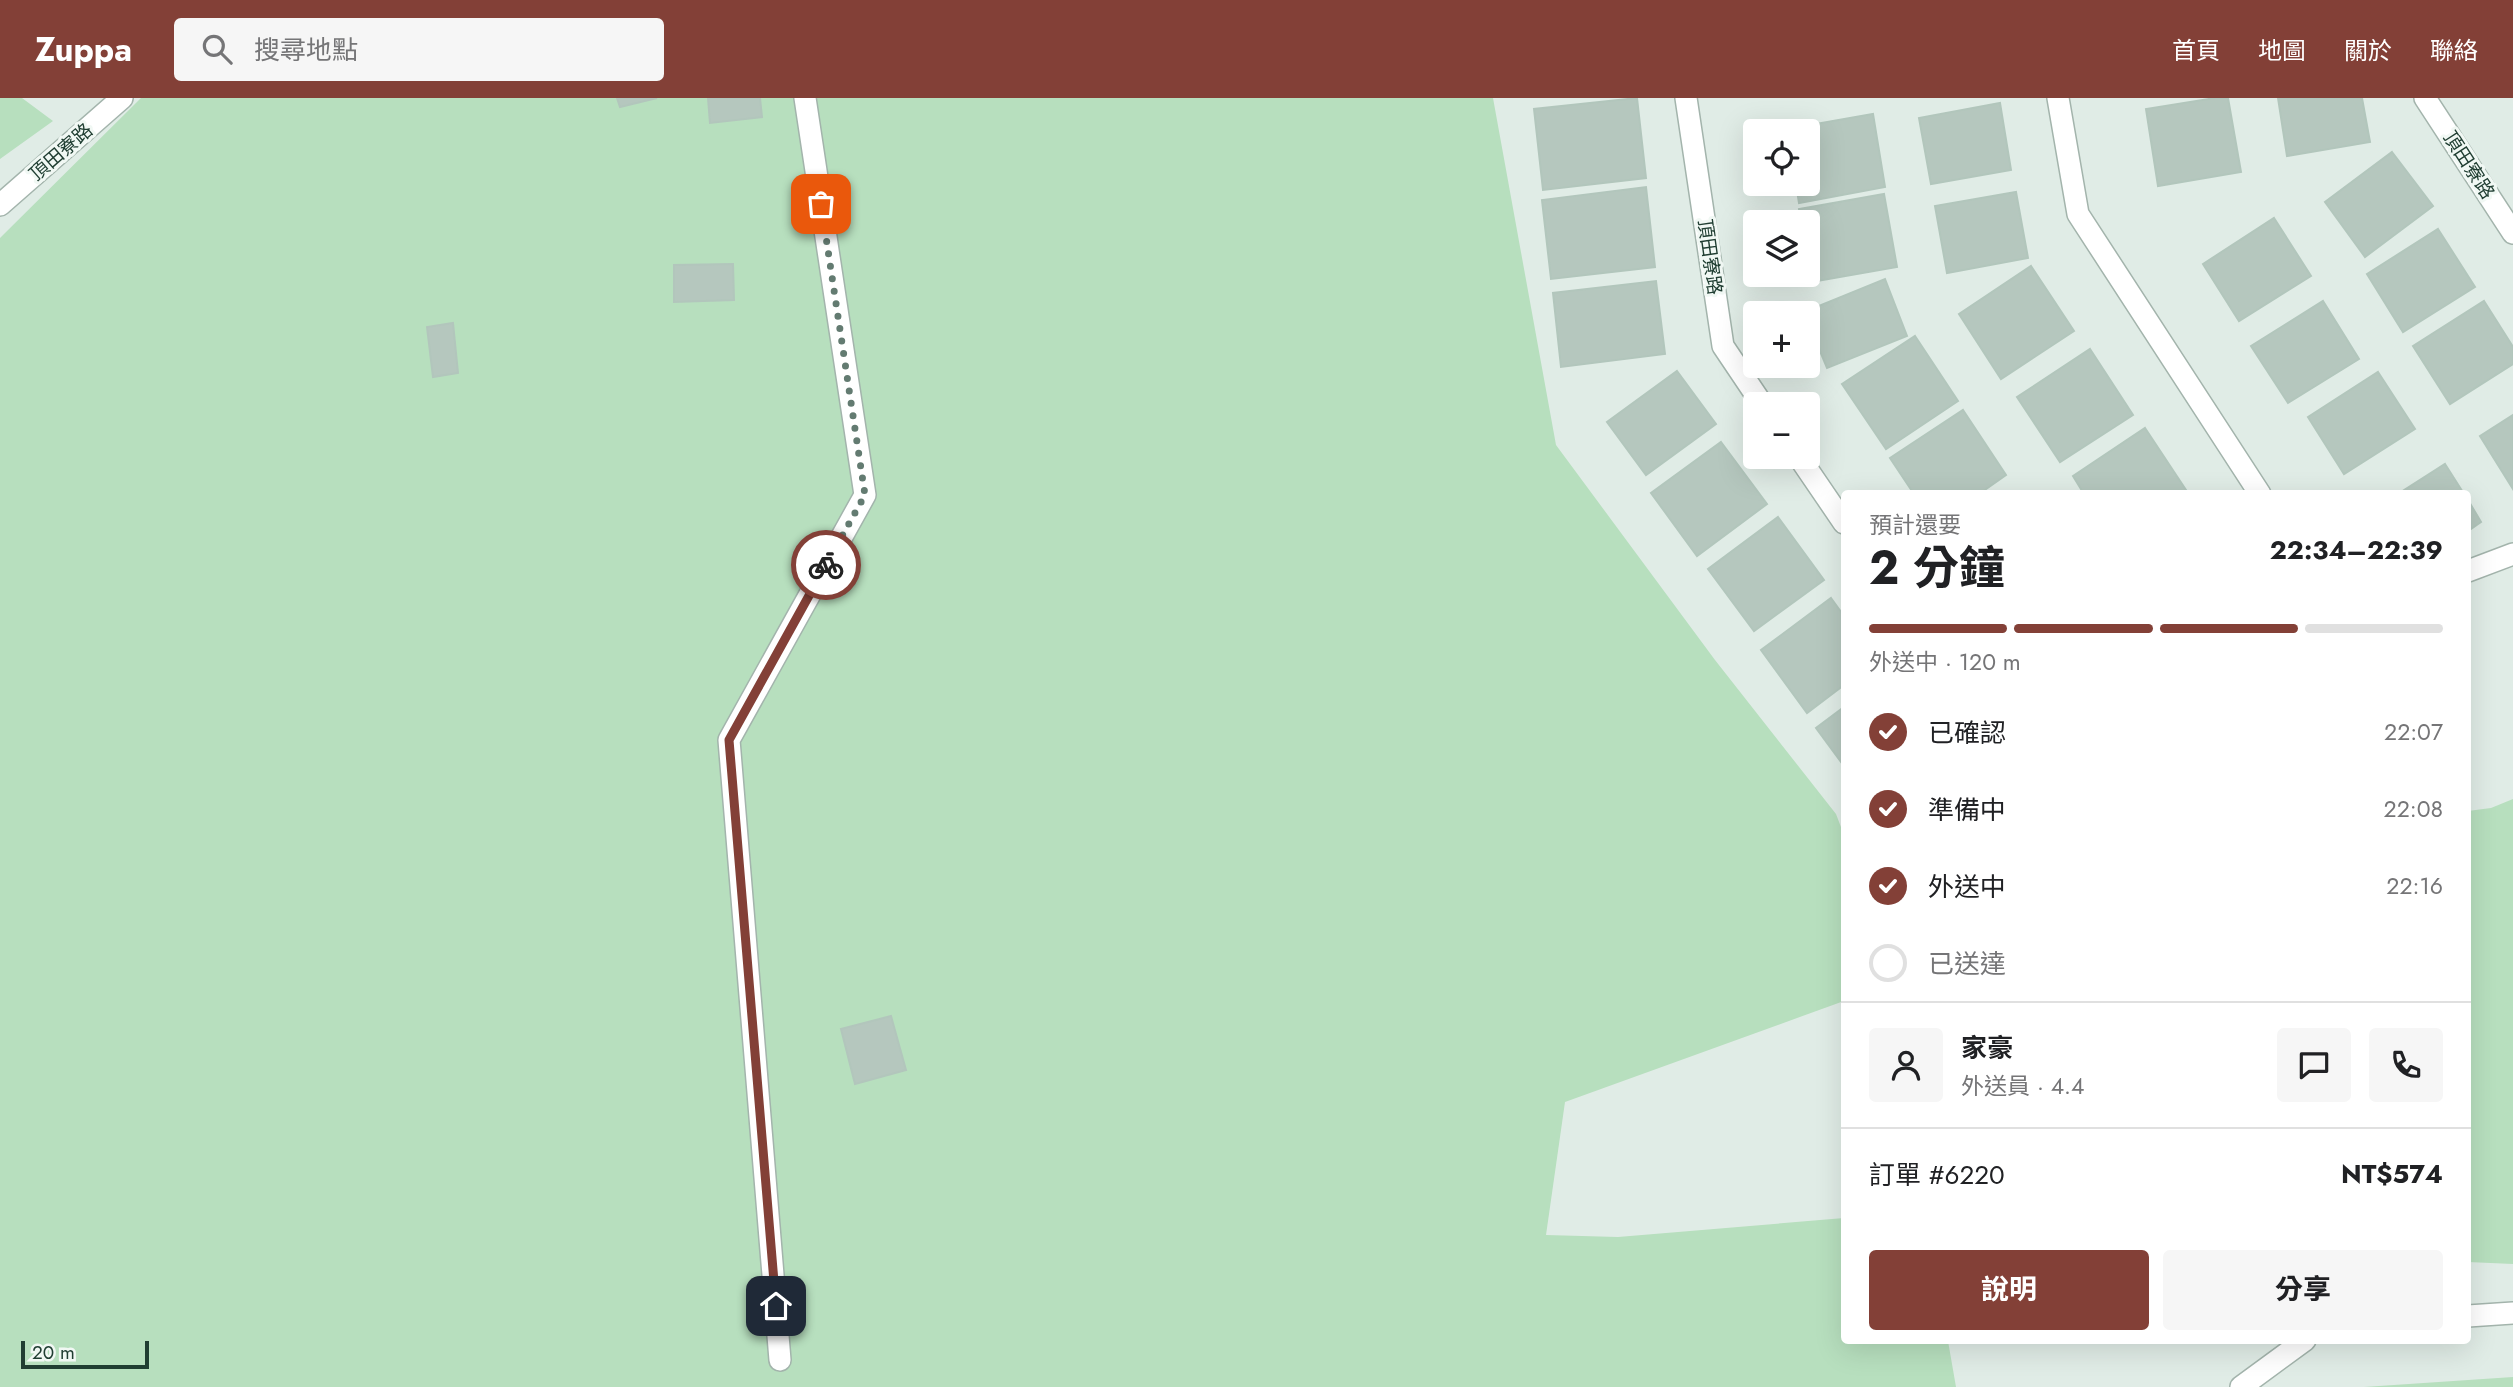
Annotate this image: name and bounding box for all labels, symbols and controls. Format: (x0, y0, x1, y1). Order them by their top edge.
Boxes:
search box (174, 18, 664, 81)
text: Zuppa (35, 26, 132, 73)
icon: search (198, 30, 236, 68)
text: 搜尋地點 (254, 31, 358, 69)
text: 首頁 (2172, 33, 2220, 68)
text: 地圖 (2258, 33, 2306, 68)
text: 關於 (2344, 33, 2392, 68)
text: 聯絡 (2430, 33, 2478, 68)
street label: 頂田寮路 (23, 117, 99, 187)
map controls (1743, 119, 1820, 469)
button: locate (1743, 119, 1820, 196)
street label: 頂田寮路 (2437, 126, 2501, 204)
pin (791, 174, 851, 234)
icon: bag (802, 185, 840, 223)
button: layers (1743, 210, 1820, 287)
street label: 頂田寮路 (1691, 217, 1729, 297)
button: + (1743, 301, 1820, 378)
button: − (1743, 392, 1820, 469)
text: 預計還要 (1869, 508, 1961, 542)
courier (791, 530, 861, 600)
text: 22:34–22:39 (2270, 531, 2443, 569)
text: 2 分鐘 (1869, 535, 2005, 601)
icon: bike (807, 546, 845, 584)
text: 外送中 · 120 m (1869, 645, 2021, 679)
icon: check (1869, 713, 1907, 751)
text: 已確認 (1928, 714, 2006, 752)
text: 22:07 (2384, 715, 2443, 749)
icon: check (1869, 790, 1907, 828)
text: 準備中 (1928, 791, 2006, 829)
text: 22:08 (2384, 792, 2443, 826)
icon: check (1869, 867, 1907, 905)
text: 外送中 (1928, 868, 2006, 906)
text: 22:16 (2386, 869, 2443, 903)
text: 已送達 (1928, 945, 2006, 983)
button: person (1869, 1028, 1943, 1102)
button: chat (2277, 1028, 2351, 1102)
button: phone (2369, 1028, 2443, 1102)
text: 家豪 (1961, 1029, 2013, 1067)
text: 外送員 · 4.4 (1961, 1069, 2084, 1103)
text: NT$574 (2341, 1155, 2443, 1193)
text: 訂單 #6220 (1869, 1156, 2005, 1194)
button: 說明 (1869, 1250, 2149, 1330)
button: 分享 (2163, 1250, 2443, 1330)
pin (746, 1276, 806, 1336)
icon: home (757, 1287, 795, 1325)
scale bar (21, 1338, 149, 1370)
text: 20 m (32, 1339, 75, 1366)

